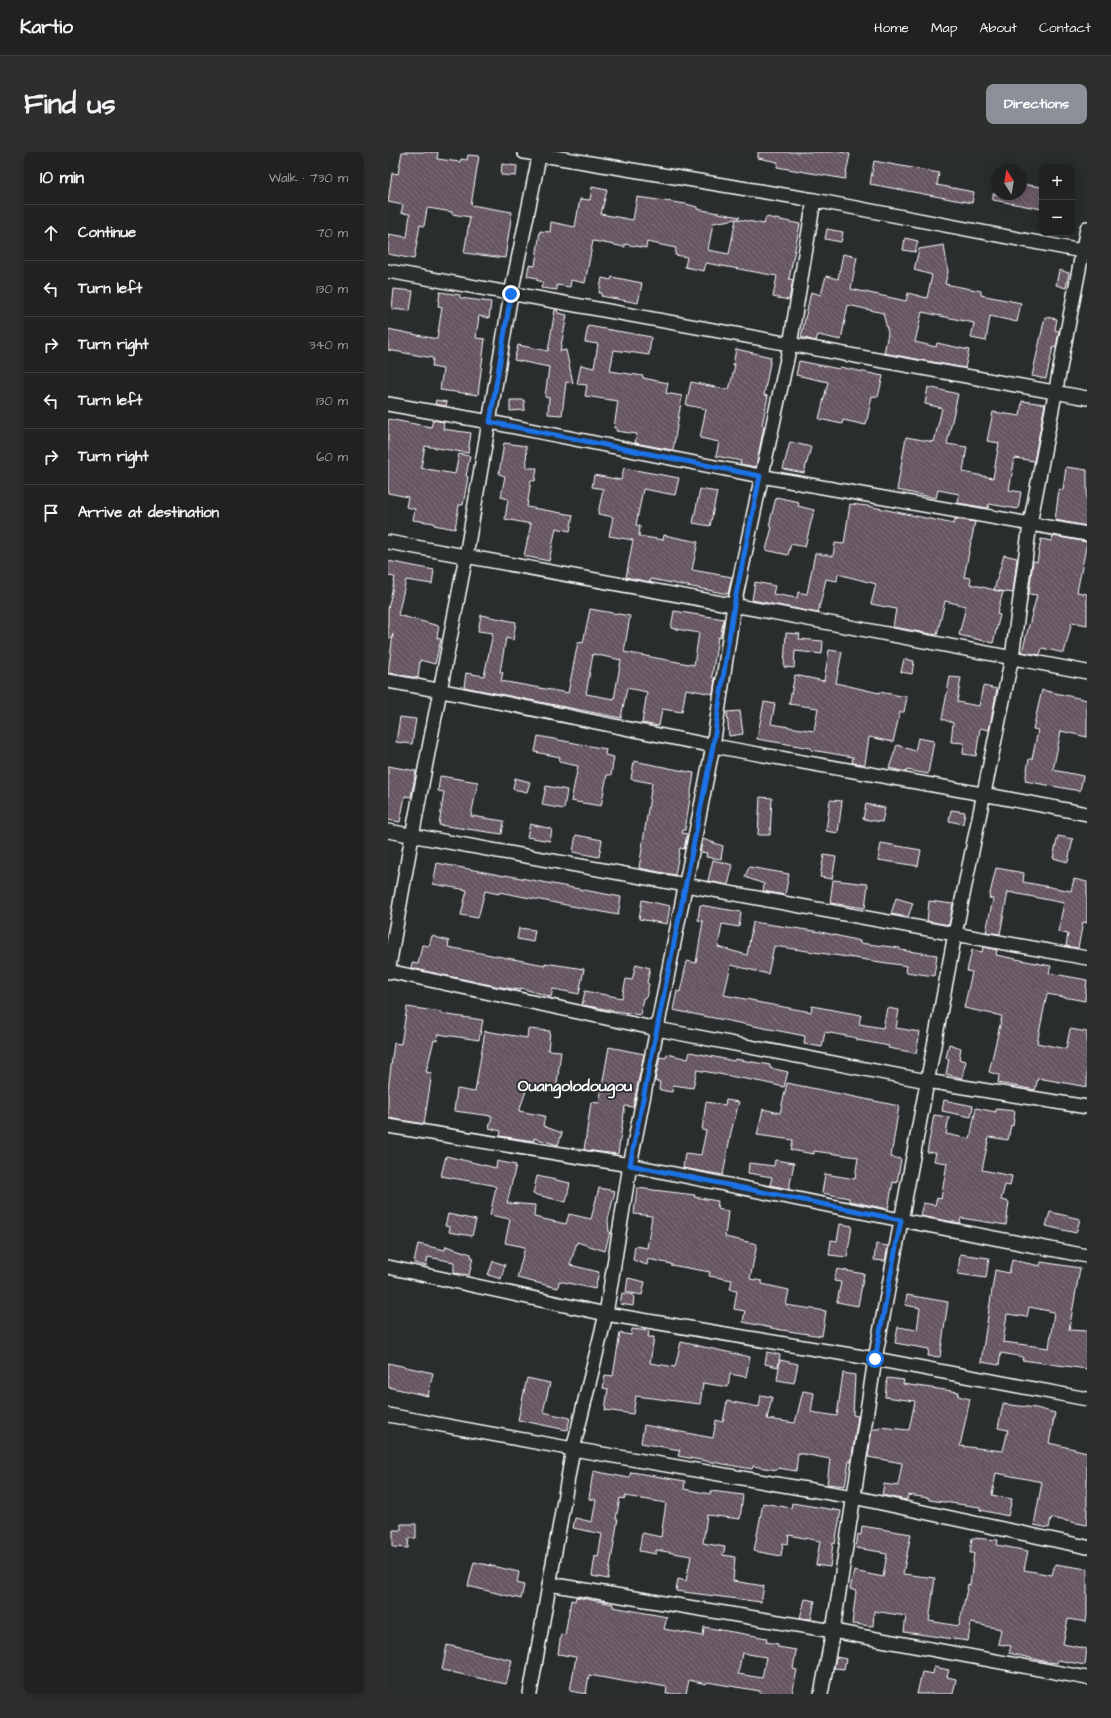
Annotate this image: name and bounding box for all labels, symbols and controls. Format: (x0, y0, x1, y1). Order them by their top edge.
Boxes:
text: Kartio (20, 14, 73, 41)
text: Home (874, 18, 909, 38)
text: Map (931, 18, 957, 38)
text: About (979, 18, 1017, 38)
text: Contact (1039, 18, 1091, 38)
button: Directions (986, 84, 1087, 124)
text: Find us (24, 85, 115, 124)
north arrow (991, 164, 1027, 200)
map controls (1039, 164, 1075, 236)
button: + (1039, 164, 1075, 200)
text: 10 min (40, 166, 84, 190)
text: Walk · 730 m (269, 169, 348, 187)
button: − (1039, 200, 1075, 236)
icon: ahead (40, 222, 62, 244)
text: Continue (78, 222, 136, 243)
text: 70 m (316, 224, 348, 242)
icon: left (40, 278, 62, 300)
text: Turn left (78, 278, 142, 299)
text: 130 m (316, 280, 348, 298)
route end (502, 285, 520, 303)
icon: right (40, 334, 62, 356)
text: Turn right (78, 334, 149, 355)
text: 340 m (309, 336, 348, 354)
icon: left (40, 390, 62, 412)
text: Turn left (78, 390, 142, 411)
text: 130 m (316, 392, 348, 410)
icon: right (40, 446, 62, 468)
text: Turn right (78, 446, 149, 467)
text: 60 m (316, 448, 348, 466)
icon: arrive (40, 502, 62, 524)
text: Arrive at destination (78, 502, 219, 523)
district label: Ouangolodougou (518, 1075, 632, 1099)
route start (866, 1350, 884, 1368)

